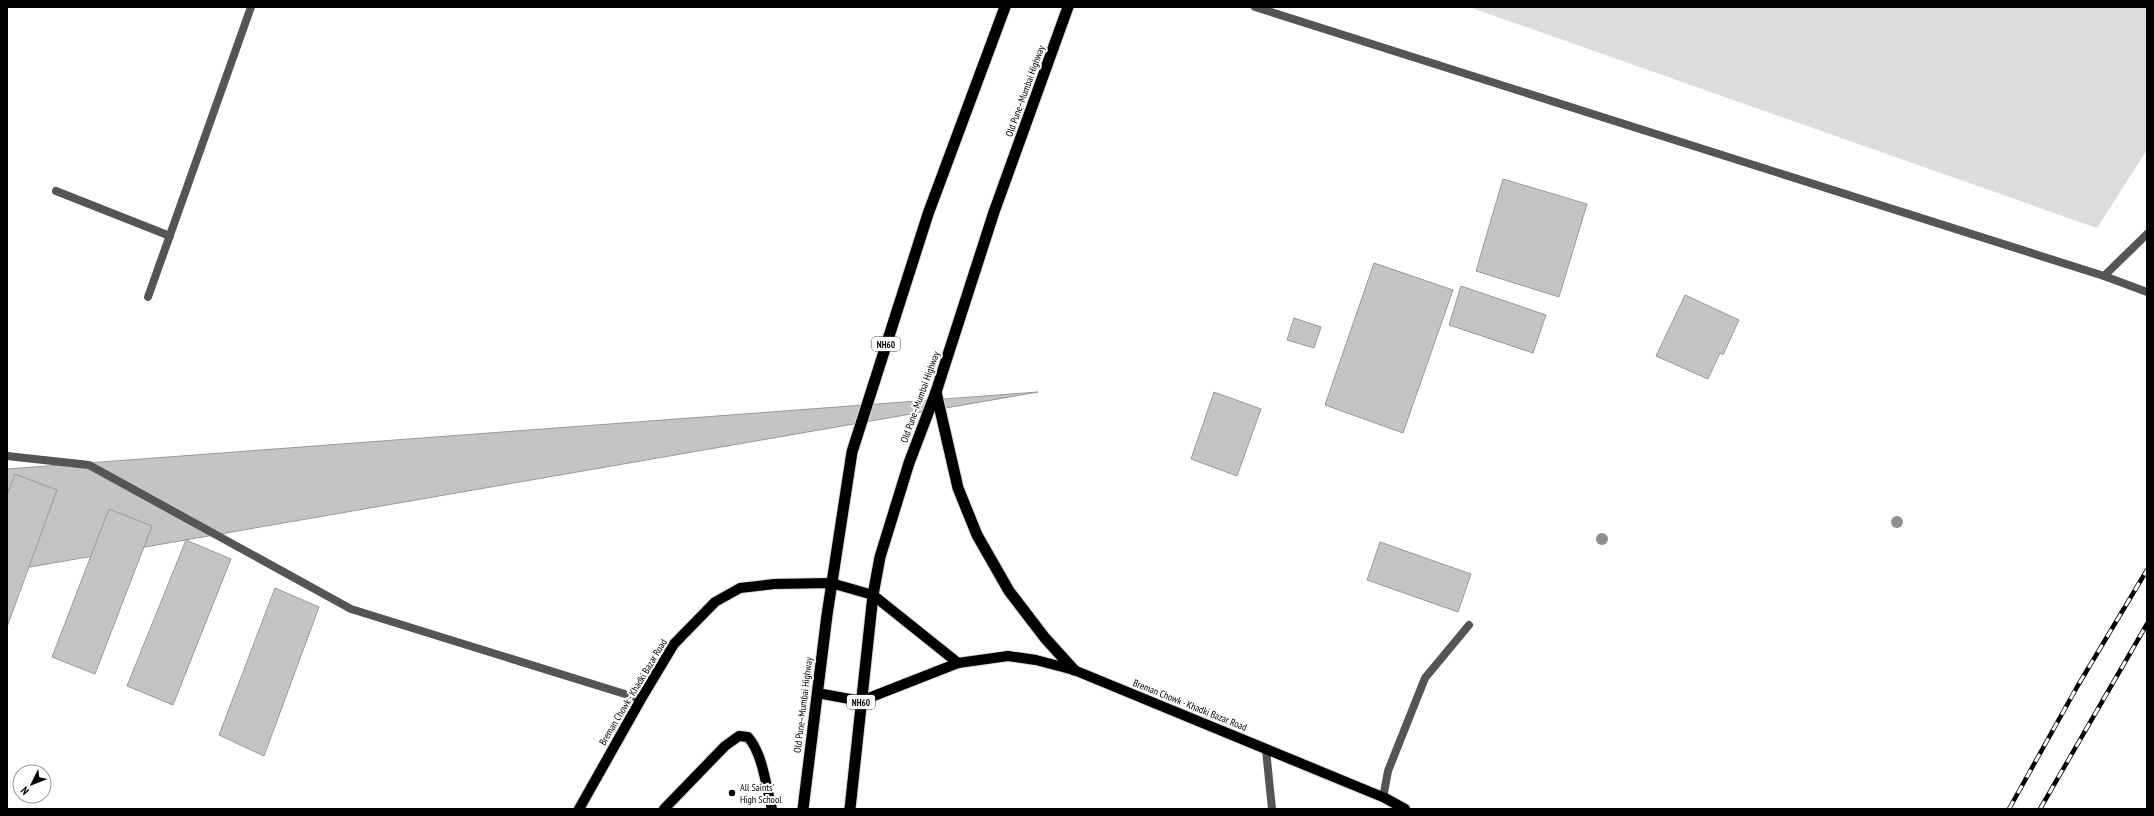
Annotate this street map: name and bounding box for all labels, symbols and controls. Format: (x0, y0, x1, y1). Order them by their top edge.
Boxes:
street label: Old Pune–Mumbai Highway (1002, 43, 1048, 139)
road number: NH60 (872, 337, 900, 351)
street label: Old Pune–Mumbai Highway (897, 349, 943, 445)
street label: Breman Chowk - Khadki Bazar Road (596, 636, 670, 748)
street label: Old Pune–Mumbai Highway (791, 656, 815, 754)
street label: Breman Chowk - Khadki Bazar Road (1131, 676, 1249, 734)
road number: NH60 (847, 695, 875, 709)
north arrow (12, 764, 52, 804)
place label: All Saints' High School (740, 781, 782, 806)
text: N (18, 784, 32, 798)
marker: All Saints' High School (727, 788, 737, 798)

